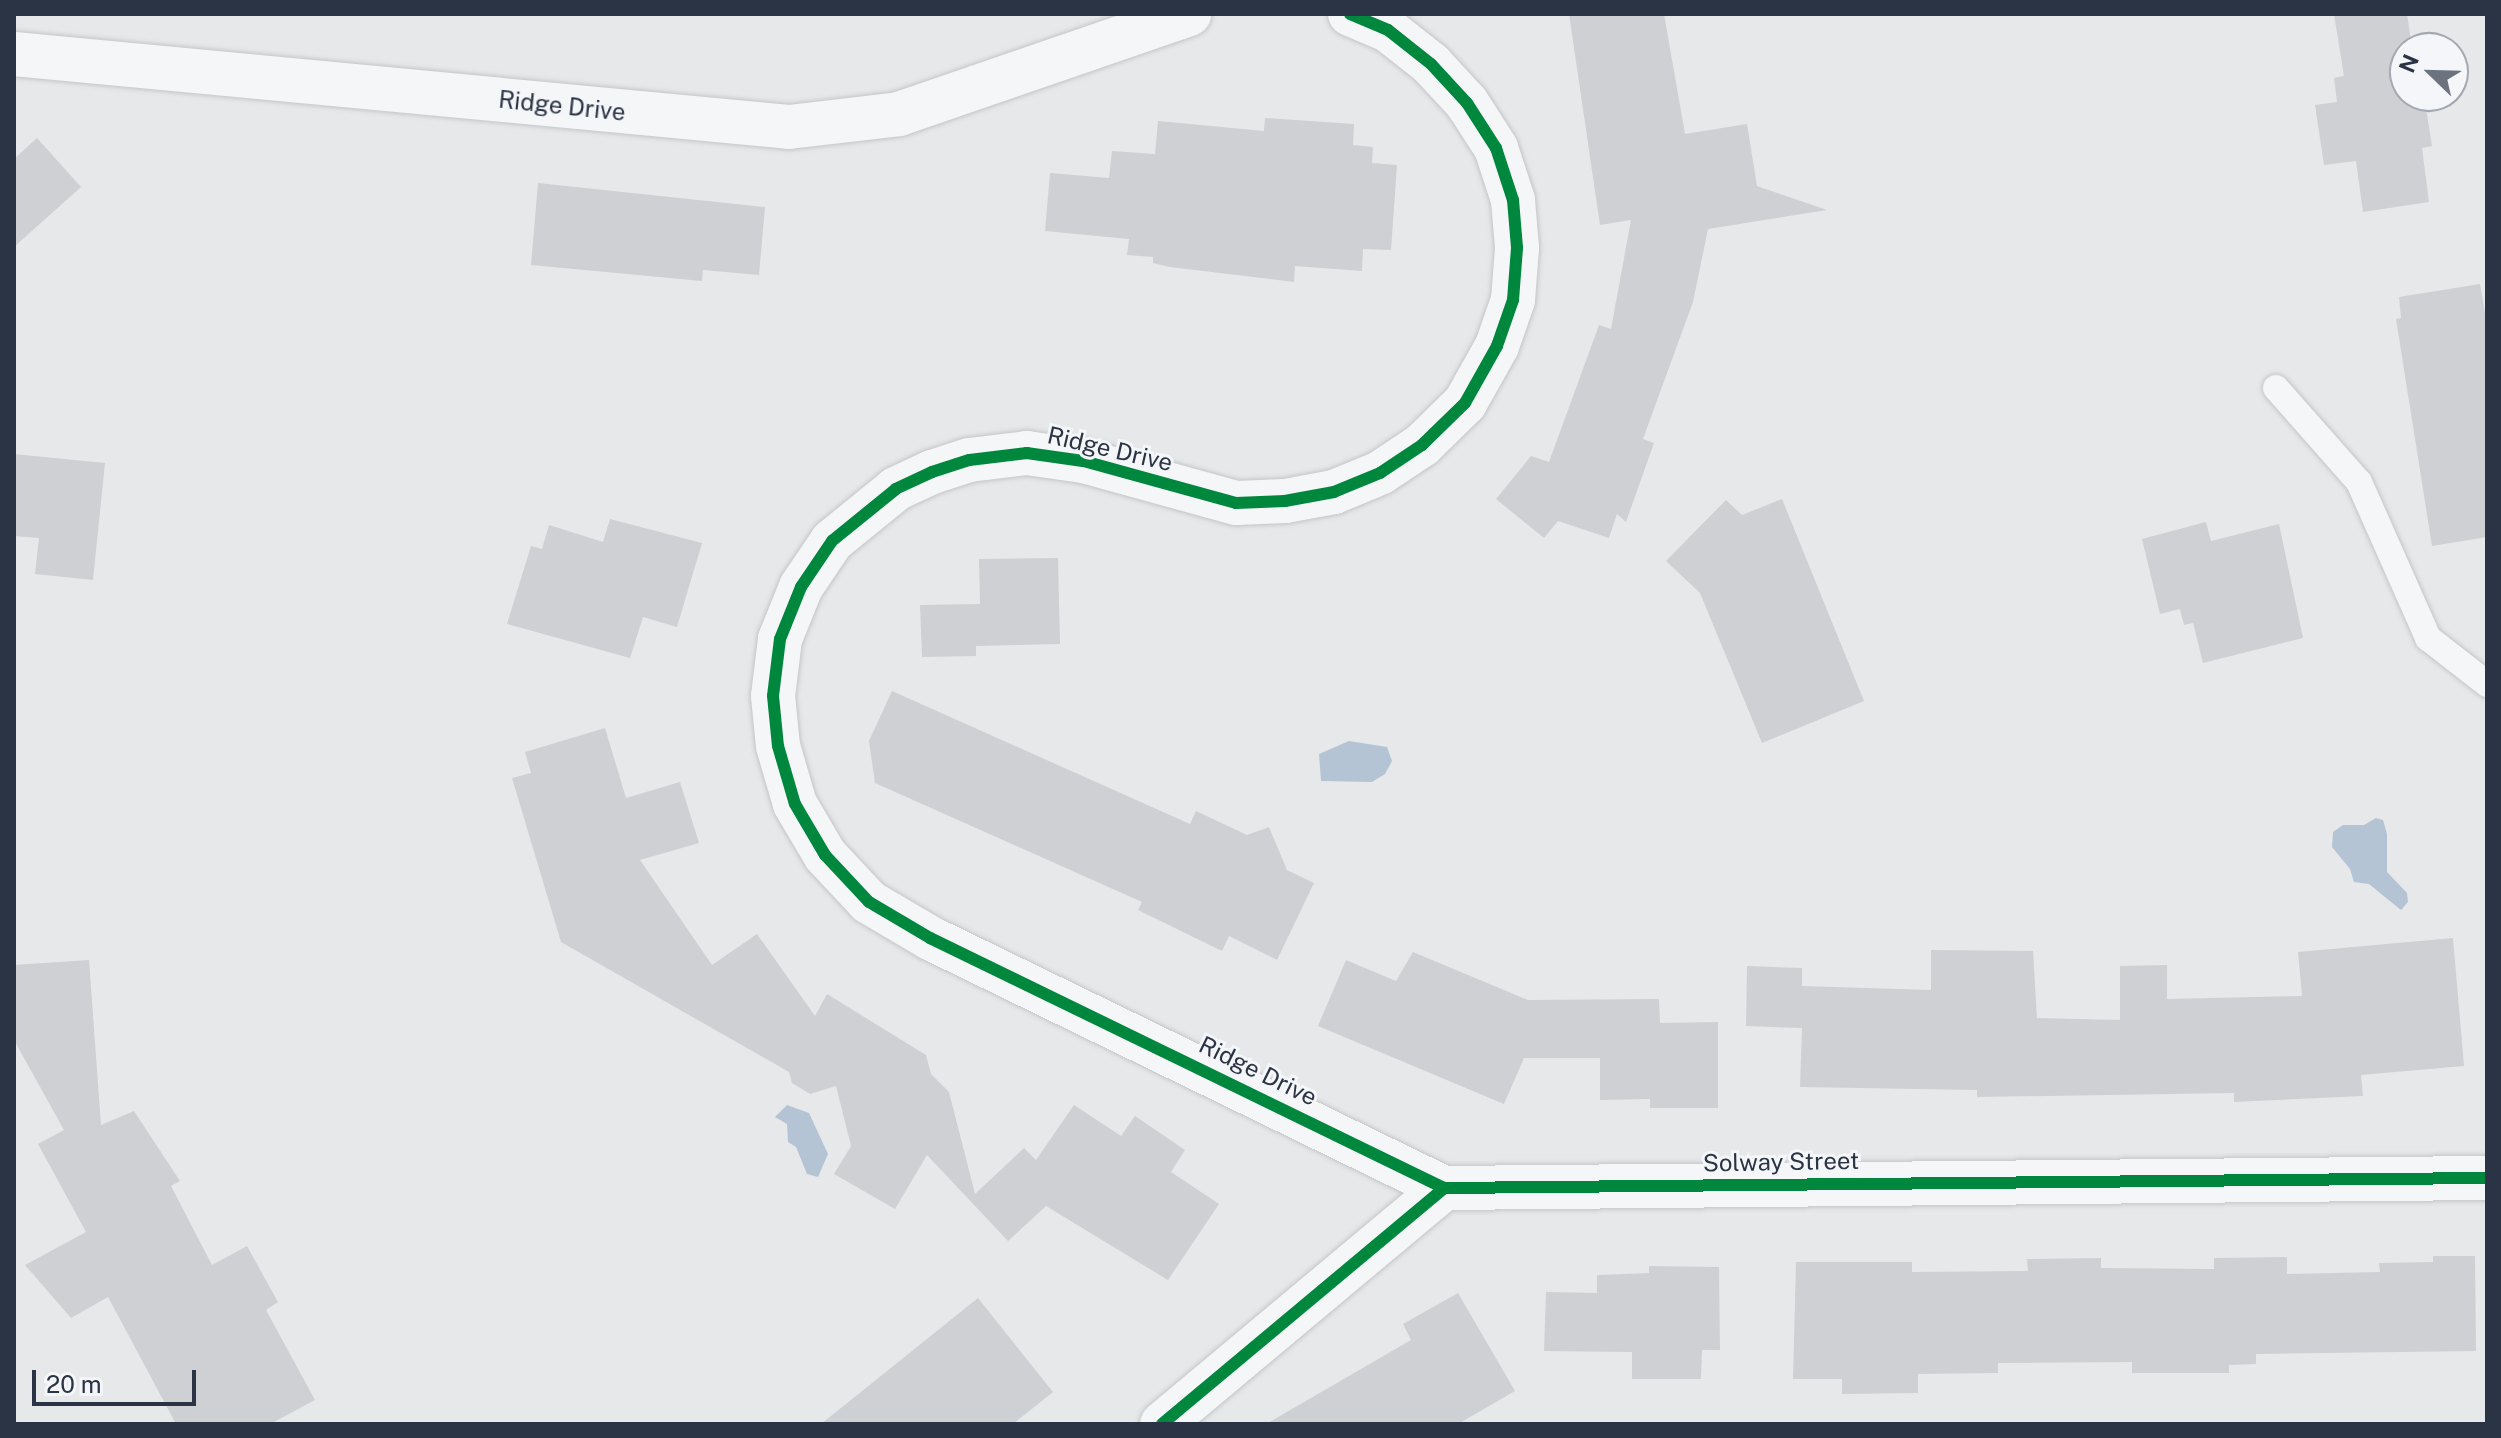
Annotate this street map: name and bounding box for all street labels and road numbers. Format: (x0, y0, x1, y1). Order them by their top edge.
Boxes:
street label: Ridge Drive (497, 85, 627, 127)
street label: Ridge Drive (1045, 421, 1175, 477)
street label: Ridge Drive (1194, 1030, 1322, 1112)
street label: Solway Street (1703, 1146, 1859, 1178)

